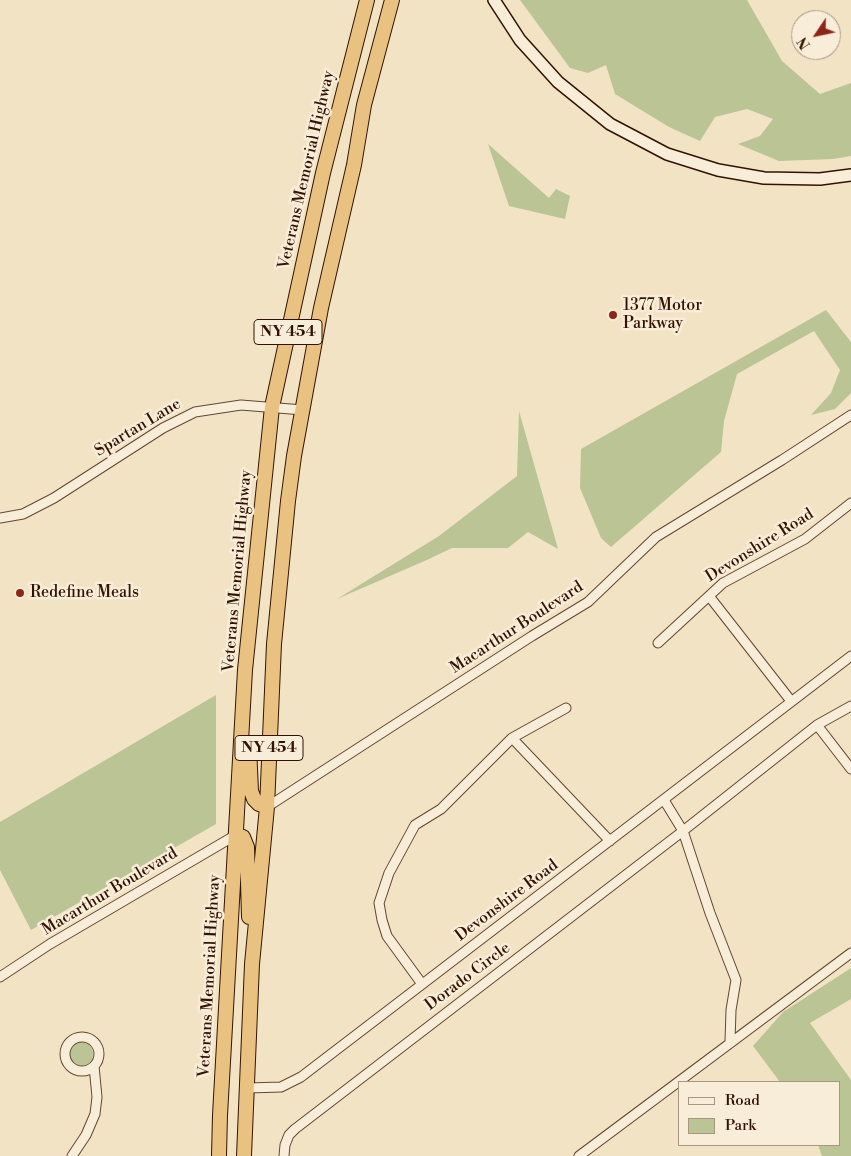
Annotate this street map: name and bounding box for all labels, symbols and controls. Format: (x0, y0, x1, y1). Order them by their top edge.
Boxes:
north arrow (791, 10, 841, 60)
text: N (794, 33, 815, 52)
street label: Veterans Memorial Highway (275, 69, 339, 271)
place label: 1377 Motor Parkway (623, 296, 702, 334)
marker: 1377 Motor Parkway (607, 309, 619, 321)
road number: NY 454 (254, 320, 322, 344)
street label: Spartan Lane (91, 395, 185, 461)
street label: Veterans Memorial Highway (220, 469, 256, 673)
street label: Devonshire Road (702, 505, 818, 587)
street label: Macarthur Boulevard (447, 578, 587, 678)
place label: Redefine Meals (30, 583, 139, 603)
marker: Redefine Meals (14, 587, 26, 599)
road number: NY 454 (235, 736, 303, 760)
street label: Macarthur Boulevard (39, 844, 181, 940)
street label: Devonshire Road (452, 856, 562, 946)
street label: Veterans Memorial Highway (195, 874, 225, 1078)
street label: Dorado Circle (422, 939, 514, 1015)
legend (678, 1081, 841, 1146)
text: Road (725, 1091, 760, 1110)
text: Park (725, 1116, 756, 1135)

